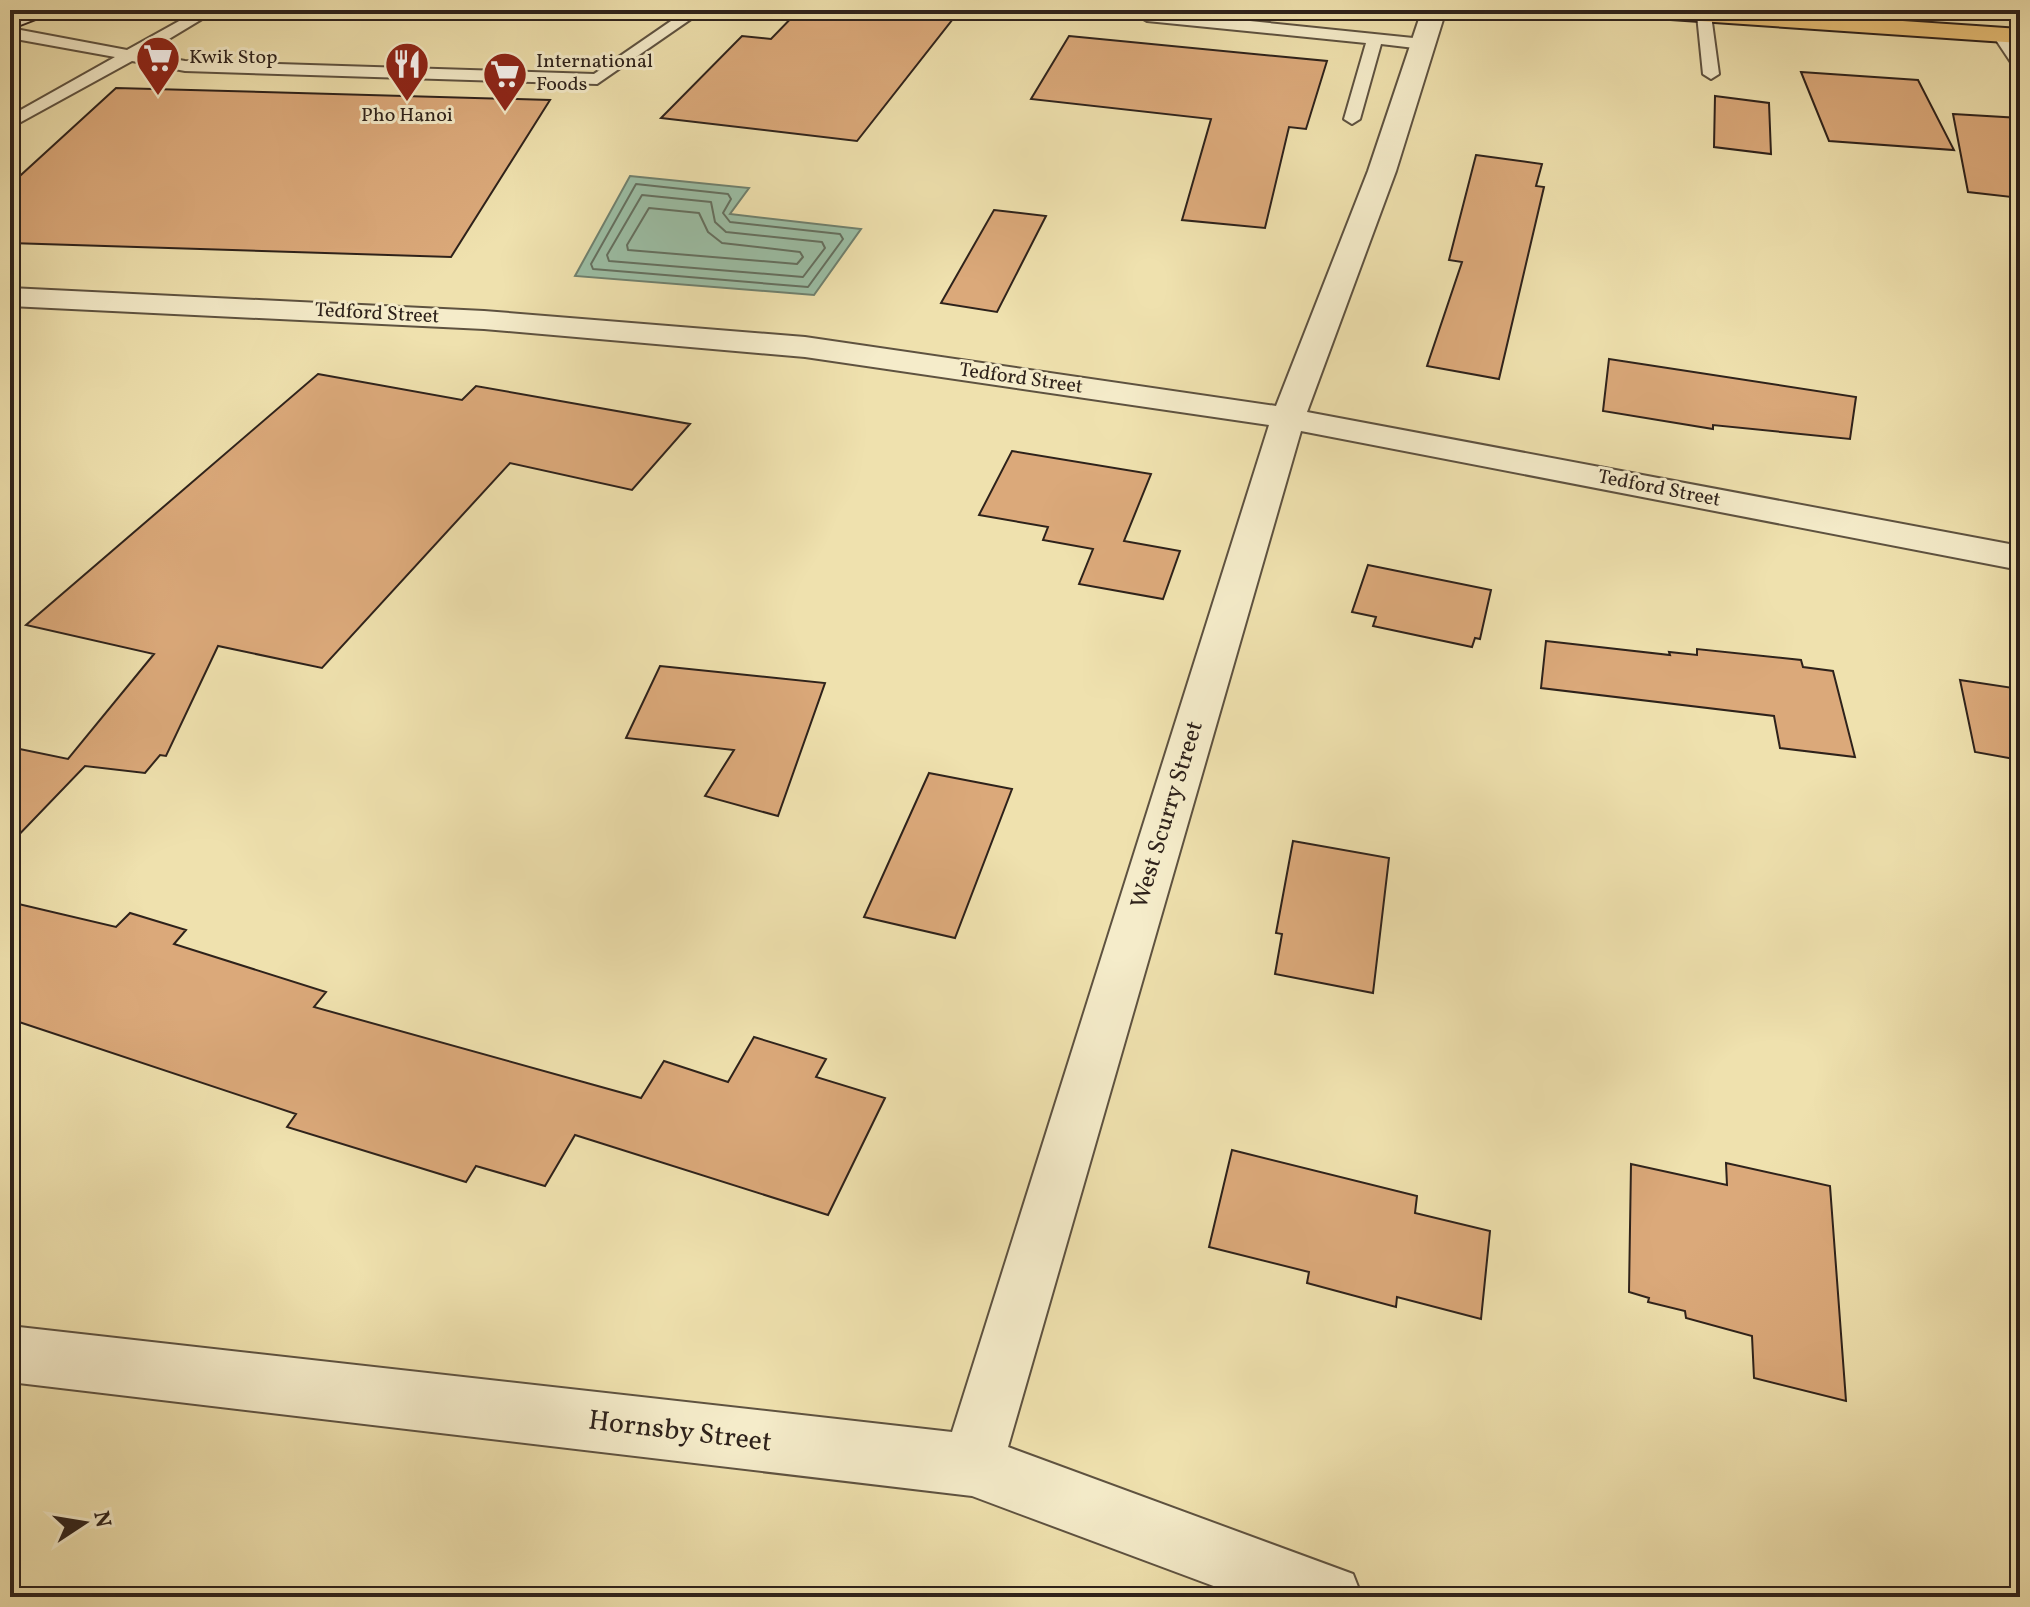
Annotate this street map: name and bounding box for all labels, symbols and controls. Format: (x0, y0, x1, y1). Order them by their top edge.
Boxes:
supermarket icon: Kwik Stop (134, 34, 182, 97)
restaurant icon: Pho Hanoi (383, 40, 431, 103)
place label: Kwik Stop (189, 44, 278, 72)
place label: International Foods (536, 48, 653, 99)
supermarket icon: International Foods (481, 50, 529, 113)
place label: Pho Hanoi (361, 102, 453, 130)
street label: Tedford Street (314, 297, 440, 331)
street label: Tedford Street (957, 356, 1085, 402)
street label: Tedford Street (1595, 463, 1723, 515)
street label: West Scurry Street (1123, 717, 1213, 913)
street label: Hornsby Street (586, 1401, 774, 1463)
north arrow (44, 1483, 124, 1563)
text: N (84, 1508, 118, 1530)

